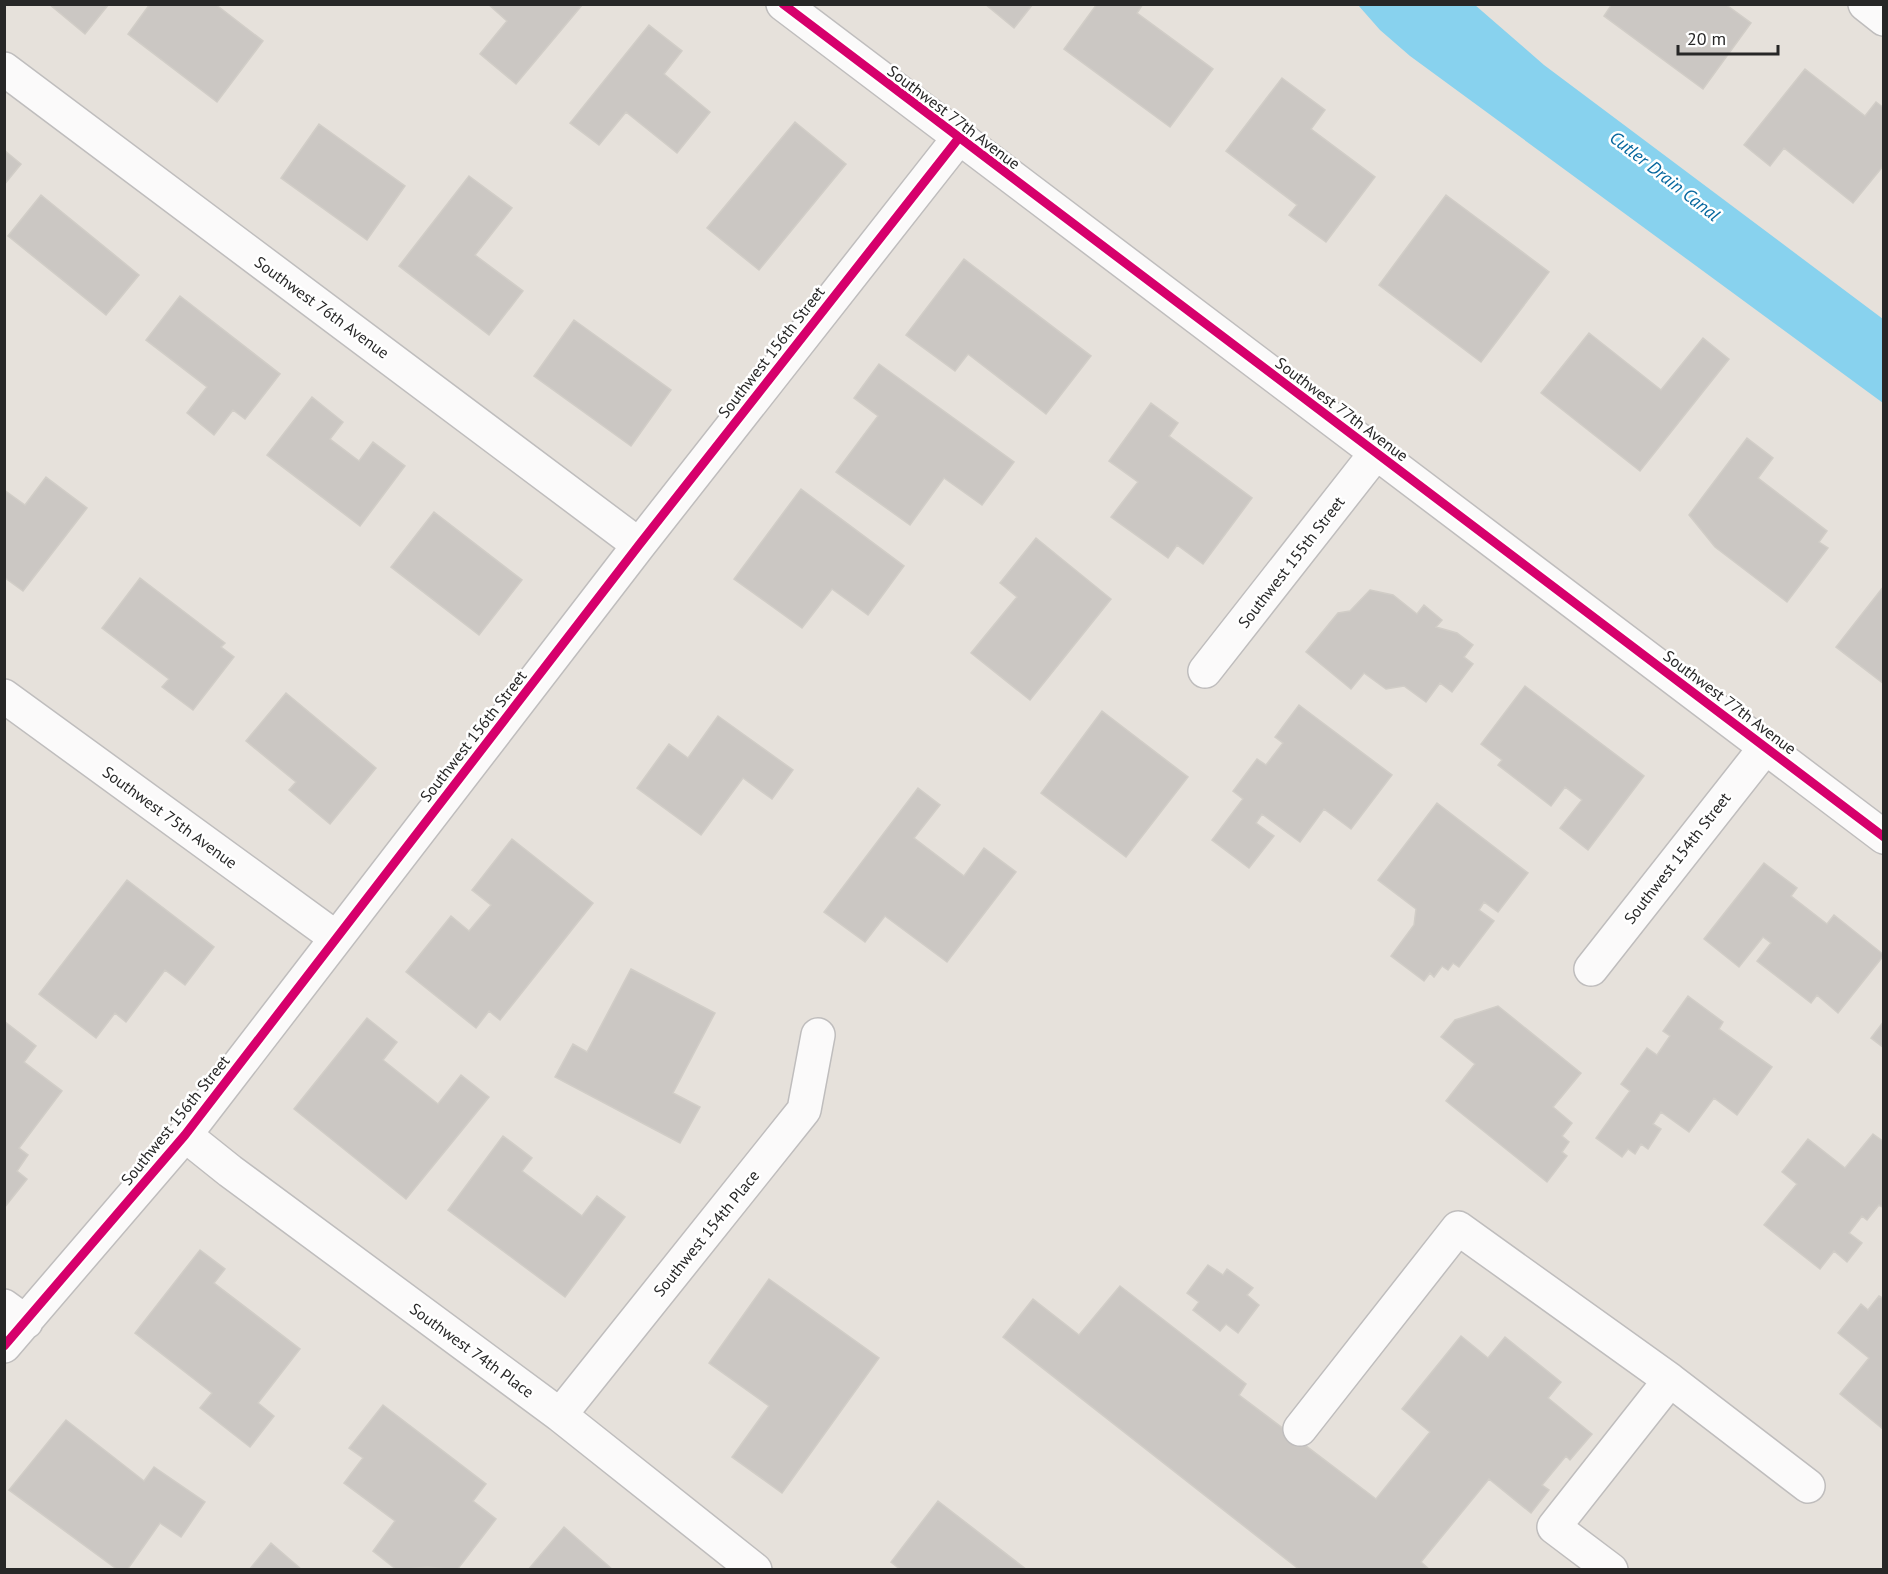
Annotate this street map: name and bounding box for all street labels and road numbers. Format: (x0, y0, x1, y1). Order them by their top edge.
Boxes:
street label: Southwest 77th Avenue (884, 61, 1024, 173)
street label: Southwest 76th Avenue (251, 251, 393, 363)
street label: Southwest 156th Street (713, 282, 829, 422)
street label: Southwest 77th Avenue (1272, 353, 1412, 465)
street label: Southwest 155th Street (1233, 492, 1349, 632)
street label: Southwest 77th Avenue (1660, 646, 1800, 758)
street label: Southwest 156th Street (415, 666, 531, 806)
street label: Southwest 75th Avenue (99, 761, 241, 873)
street label: Southwest 154th Street (1619, 788, 1735, 928)
street label: Southwest 156th Street (116, 1051, 234, 1189)
street label: Southwest 154th Place (649, 1166, 763, 1300)
street label: Southwest 74th Place (406, 1298, 538, 1402)

